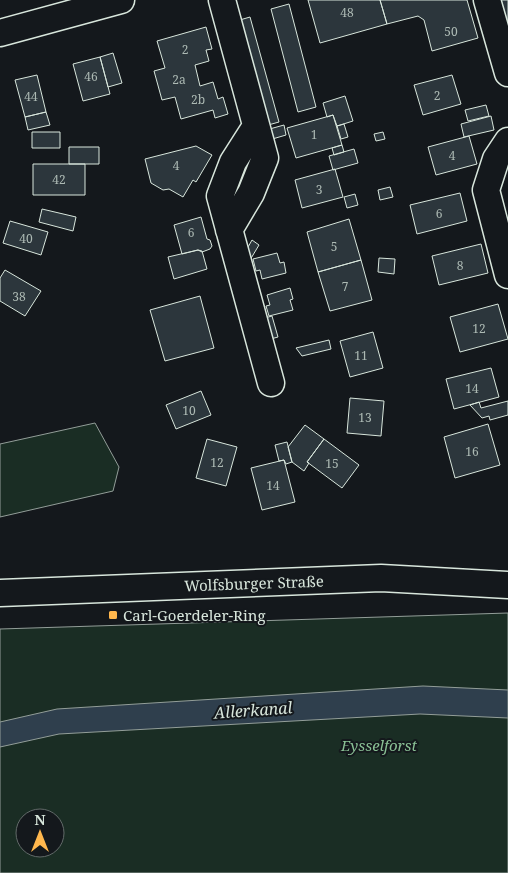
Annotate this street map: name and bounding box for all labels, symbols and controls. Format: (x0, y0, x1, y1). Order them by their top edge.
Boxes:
house number: 48 (340, 4, 354, 21)
house number: 50 (444, 23, 458, 40)
house number: 2 (182, 41, 188, 58)
house number: 46 (84, 68, 98, 85)
house number: 2a (172, 71, 186, 88)
house number: 2 (434, 87, 440, 104)
house number: 44 (24, 88, 38, 105)
house number: 2b (191, 91, 205, 108)
house number: 1 (311, 126, 317, 143)
house number: 4 (449, 147, 456, 164)
house number: 4 (173, 157, 180, 174)
house number: 42 (52, 171, 66, 188)
house number: 3 (316, 181, 323, 198)
house number: 6 (436, 205, 443, 222)
house number: 6 (188, 224, 195, 241)
house number: 40 (19, 230, 33, 247)
house number: 5 (331, 238, 337, 255)
house number: 8 (457, 257, 464, 274)
house number: 7 (342, 278, 349, 295)
house number: 38 (12, 288, 26, 305)
house number: 12 (472, 320, 486, 337)
house number: 11 (354, 347, 368, 364)
house number: 14 (465, 380, 479, 397)
house number: 10 (182, 402, 196, 419)
house number: 13 (358, 409, 372, 426)
house number: 16 (465, 443, 479, 460)
house number: 12 (210, 454, 224, 471)
house number: 15 (325, 455, 339, 472)
house number: 14 (266, 477, 280, 494)
street label: Wolfsburger Straße (184, 571, 324, 595)
place label: Carl-Goerdeler-Ring (123, 605, 266, 625)
marker: Carl-Goerdeler-Ring (107, 609, 119, 621)
water label: Allerkanal (212, 696, 293, 724)
park label: Eysselforst (340, 735, 417, 755)
north arrow (15, 808, 65, 858)
text: N (34, 810, 46, 829)

